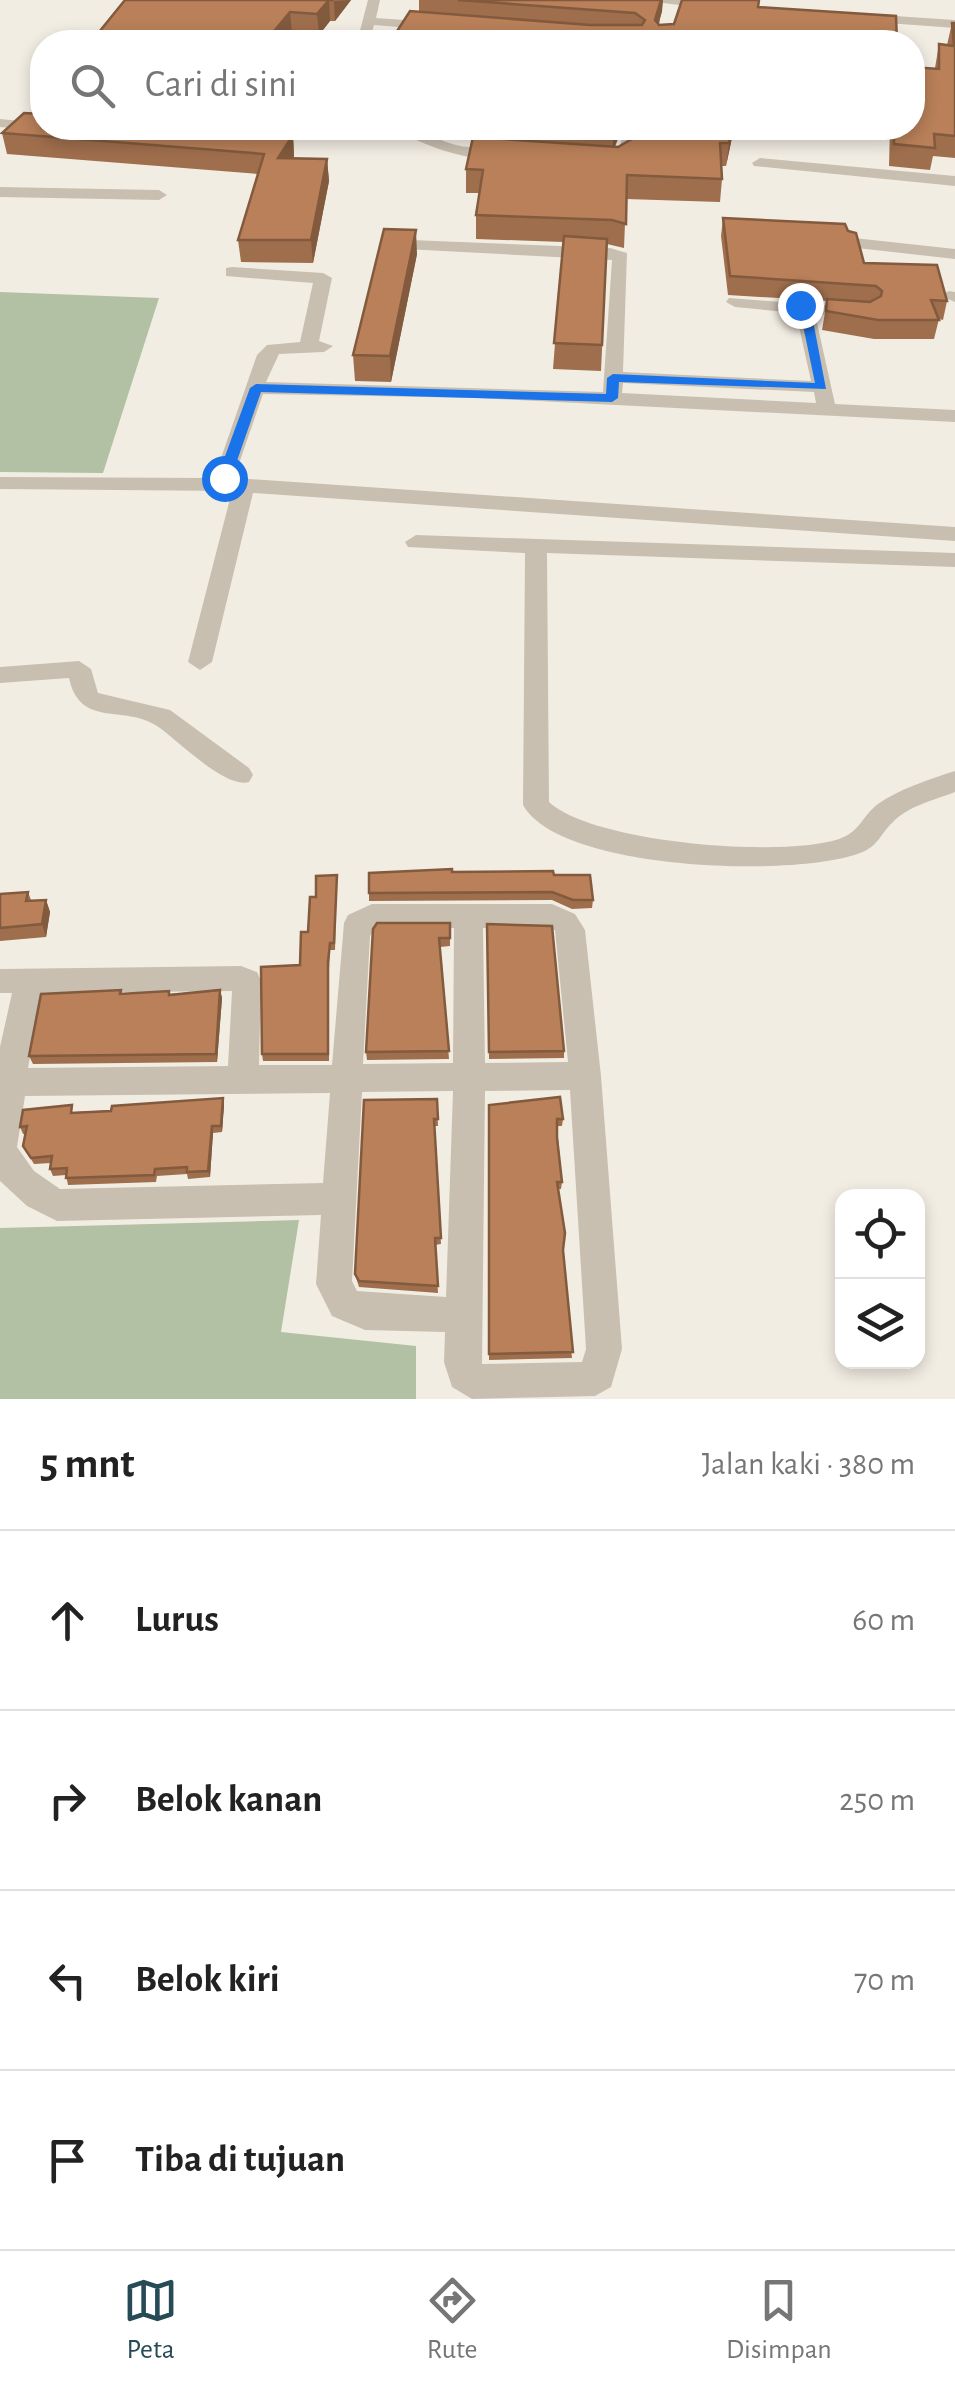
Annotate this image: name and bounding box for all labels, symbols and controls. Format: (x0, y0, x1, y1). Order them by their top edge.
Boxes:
search box (30, 30, 925, 140)
icon: search (65, 58, 120, 113)
text: Cari di sini (145, 66, 297, 104)
route end (778, 283, 824, 329)
route start (202, 456, 248, 502)
map controls (835, 1189, 925, 1369)
button: locate (835, 1189, 925, 1279)
button: layers (835, 1279, 925, 1369)
text: 5 mnt (40, 1443, 135, 1485)
text: Jalan kaki · 380 m (702, 1448, 915, 1480)
icon: ahead (40, 1593, 95, 1648)
text: Lurus (135, 1601, 219, 1639)
text: 60 m (852, 1604, 915, 1636)
icon: right (40, 1773, 95, 1828)
text: Belok kanan (135, 1781, 322, 1819)
text: 250 m (839, 1784, 915, 1816)
icon: left (40, 1953, 95, 2008)
text: Belok kiri (135, 1961, 280, 1999)
text: 70 m (854, 1964, 915, 1996)
icon: arrive (40, 2133, 95, 2188)
text: Tiba di tujuan (135, 2141, 345, 2179)
tab: Peta (123, 2273, 178, 2367)
tab: Rute (425, 2273, 480, 2367)
tab: Disimpan (726, 2273, 832, 2367)

